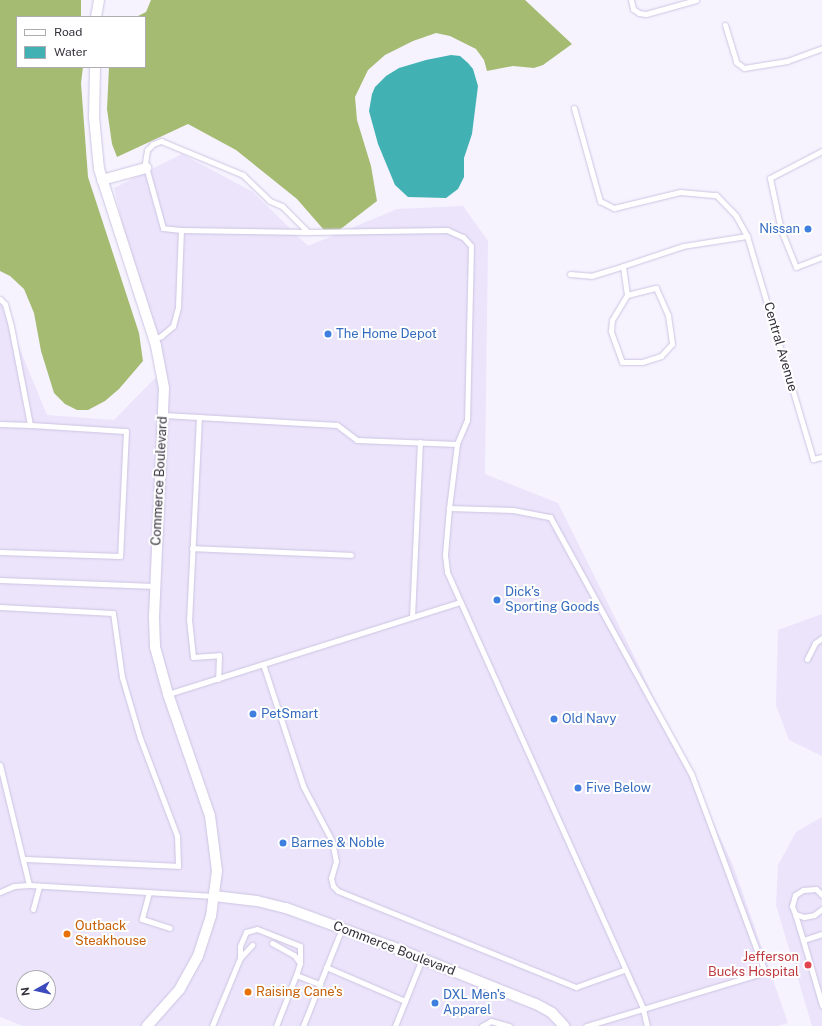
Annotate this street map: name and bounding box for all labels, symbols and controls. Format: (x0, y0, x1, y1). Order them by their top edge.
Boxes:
legend (16, 16, 146, 68)
text: Road (54, 25, 82, 39)
text: Water (54, 45, 87, 59)
place label: Nissan (759, 221, 800, 237)
marker: Nissan (803, 224, 813, 234)
street label: Central Avenue (760, 300, 800, 394)
place label: The Home Depot (336, 326, 437, 342)
marker: The Home Depot (323, 329, 333, 339)
street label: Commerce Boulevard (149, 416, 171, 546)
place label: Dick's Sporting Goods (505, 585, 599, 616)
marker: Dick's Sporting Goods (492, 595, 502, 605)
place label: PetSmart (261, 706, 318, 722)
marker: PetSmart (248, 709, 258, 719)
place label: Old Navy (562, 711, 616, 727)
marker: Old Navy (549, 714, 559, 724)
place label: Five Below (586, 780, 651, 796)
marker: Five Below (573, 783, 583, 793)
place label: Barnes & Noble (291, 835, 385, 851)
marker: Barnes & Noble (278, 838, 288, 848)
place label: Outback Steakhouse (75, 919, 146, 950)
street label: Commerce Boulevard (331, 919, 457, 979)
marker: Outback Steakhouse (62, 929, 72, 939)
place label: Jefferson Bucks Hospital (708, 950, 799, 981)
marker: Jefferson Bucks Hospital (802, 959, 814, 971)
north arrow (16, 970, 56, 1010)
place label: Raising Cane's (256, 984, 343, 1000)
text: N (19, 986, 32, 997)
marker: Raising Cane's (243, 987, 253, 997)
place label: DXL Men's Apparel (443, 988, 506, 1019)
marker: DXL Men's Apparel (430, 998, 440, 1008)

